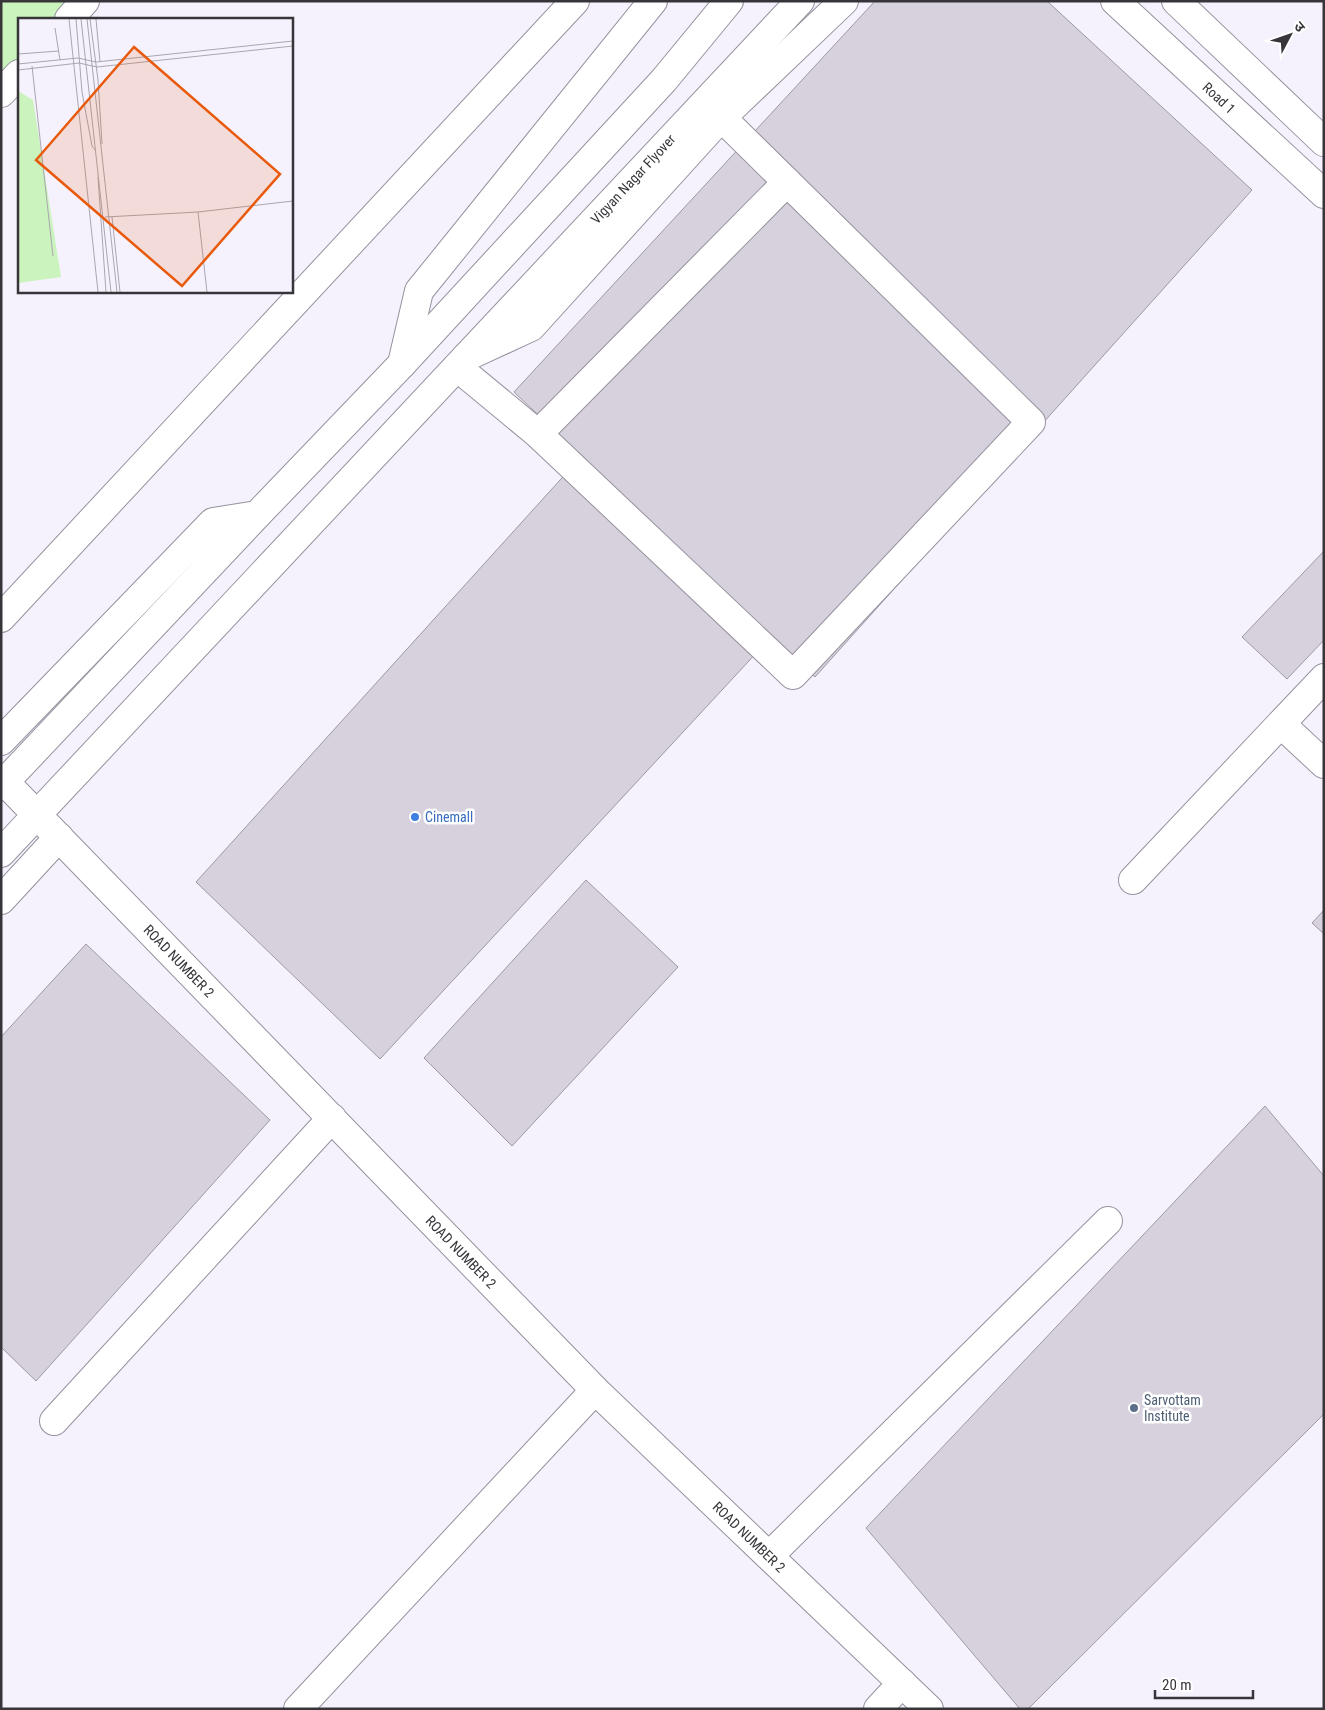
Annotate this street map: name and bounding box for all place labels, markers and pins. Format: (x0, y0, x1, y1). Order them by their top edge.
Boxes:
place label: Cinemall (425, 809, 473, 825)
marker: Cinemall (409, 811, 421, 823)
place label: Sarvottam Institute (1144, 1392, 1201, 1424)
marker: Sarvottam Institute (1128, 1402, 1140, 1414)

